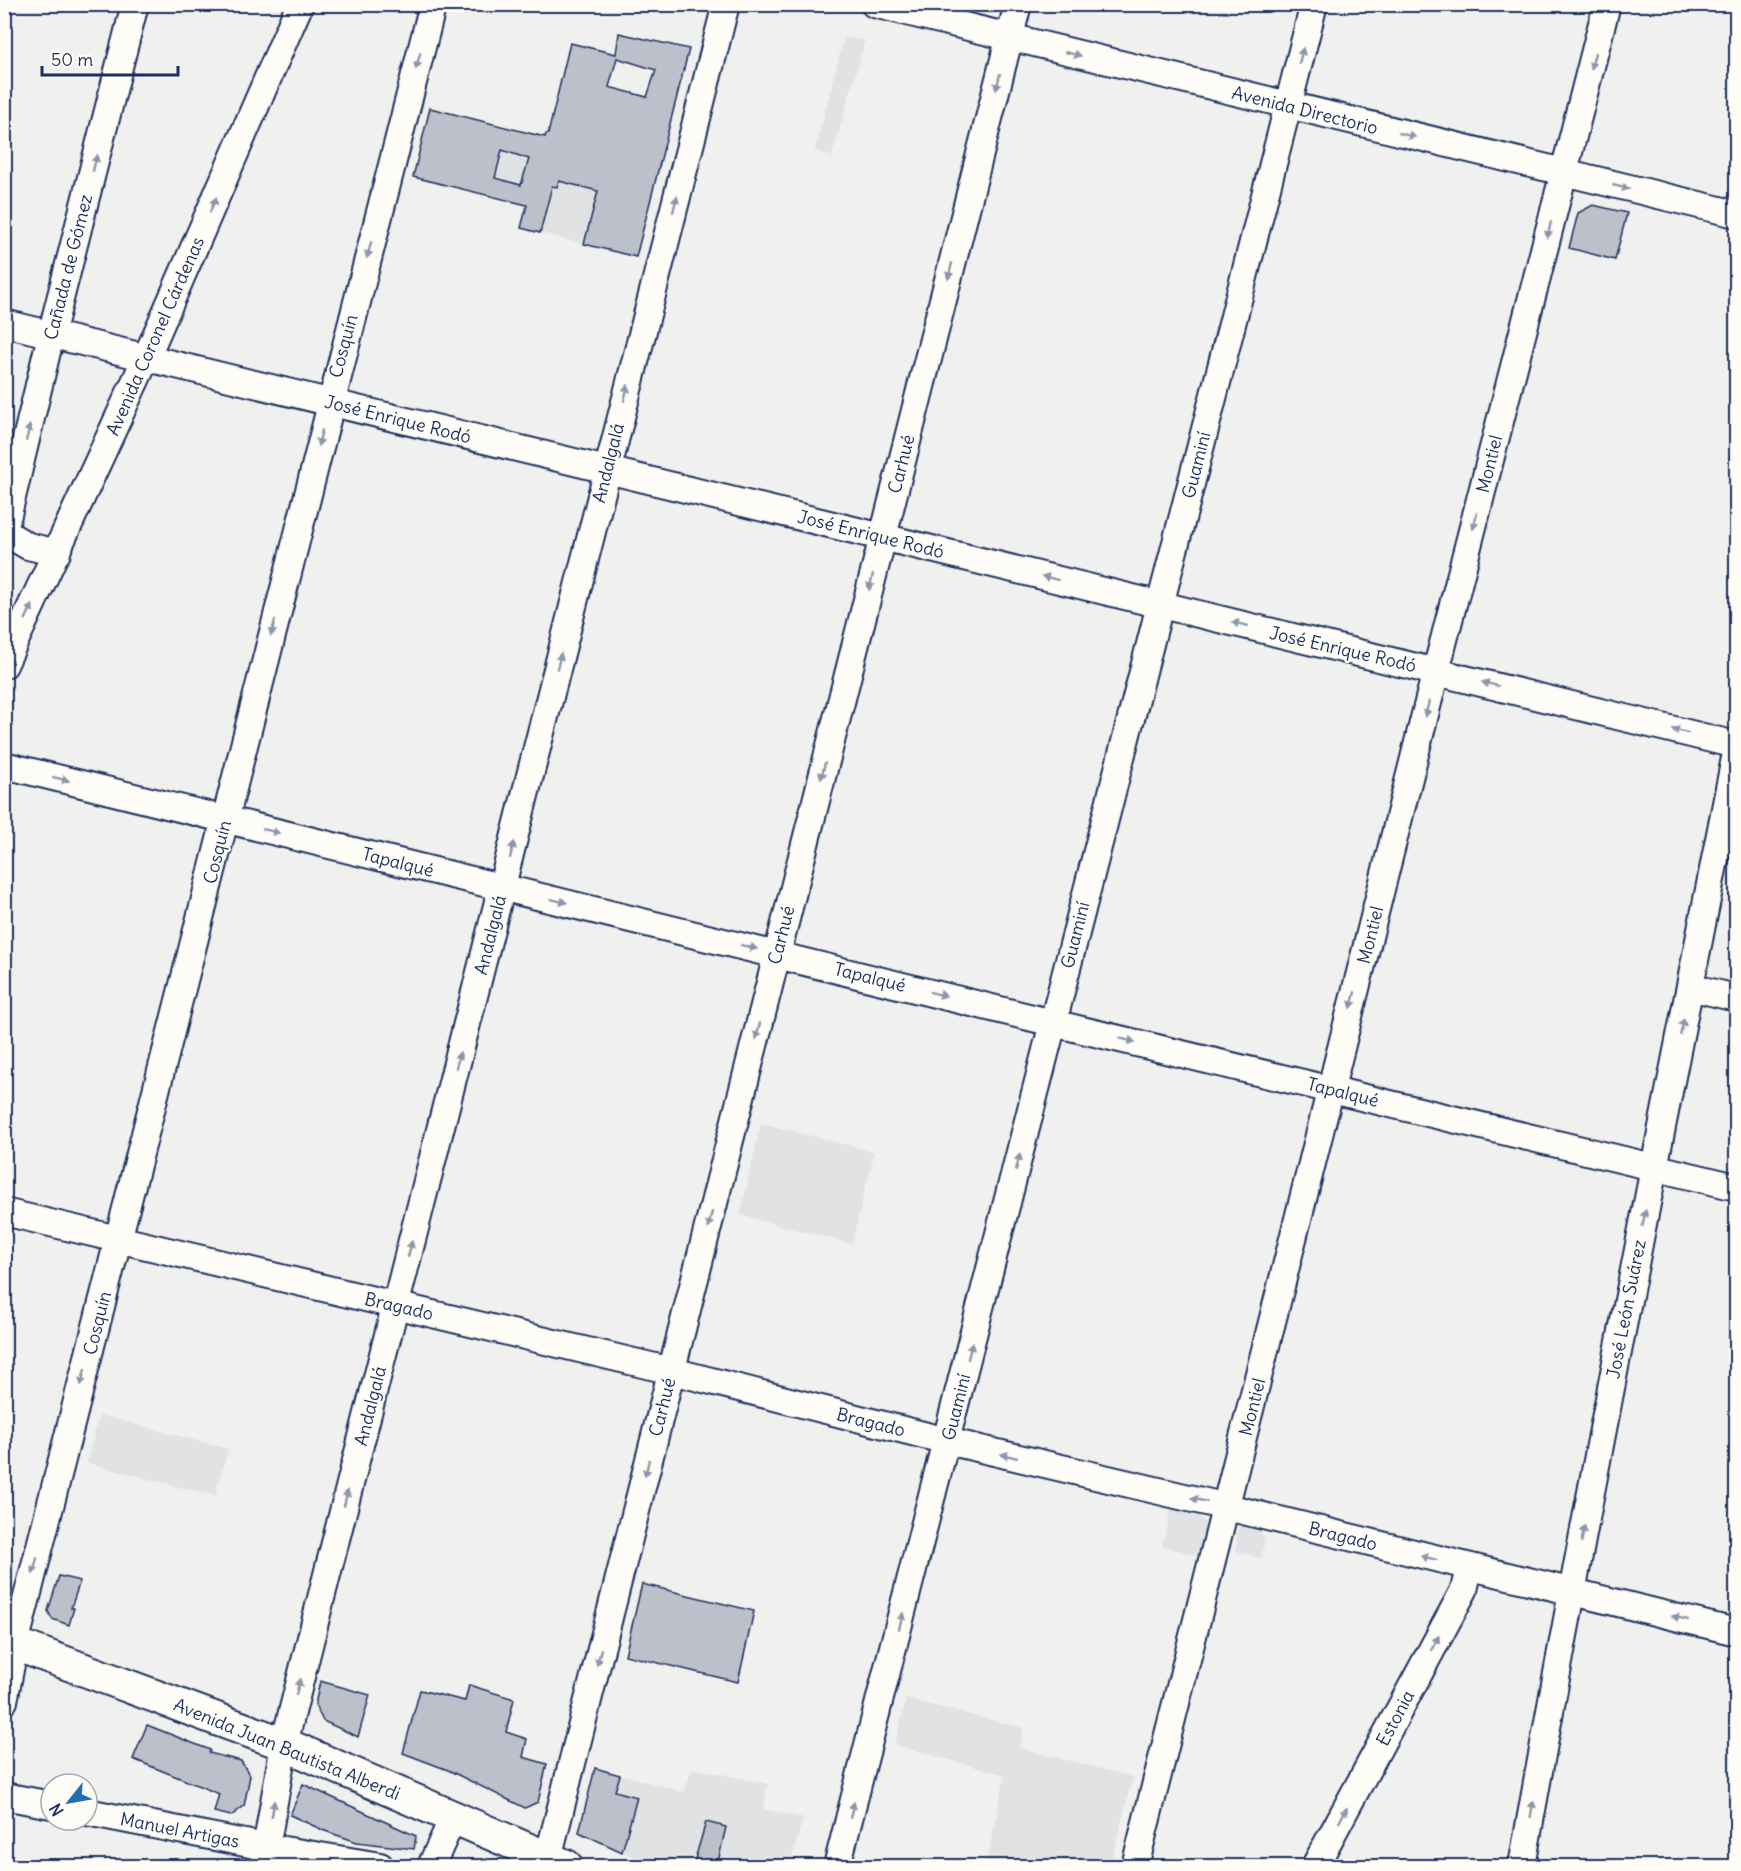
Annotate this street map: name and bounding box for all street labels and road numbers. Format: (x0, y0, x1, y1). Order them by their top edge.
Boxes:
street label: Avenida Directorio (1230, 81, 1380, 139)
street label: Cañada de Gómez (39, 191, 97, 342)
street label: Avenida Coronel Cárdenas (101, 233, 209, 439)
street label: Cosquín (323, 312, 363, 380)
street label: José Enrique Rodó (322, 390, 474, 448)
street label: Andalgalá (587, 421, 629, 505)
street label: Guaminí (1177, 429, 1215, 501)
street label: Carhué (883, 432, 919, 496)
street label: Montiel (1471, 433, 1507, 495)
street label: José Enrique Rodó (795, 505, 947, 563)
street label: José Enrique Rodó (1267, 621, 1419, 677)
street label: Cosquín (198, 818, 236, 886)
street label: Tapalqué (360, 842, 436, 882)
street label: Andalgalá (469, 893, 511, 977)
street label: Guaminí (1056, 899, 1094, 971)
street label: Carhué (763, 903, 799, 967)
street label: Montiel (1352, 904, 1388, 966)
street label: Tapalqué (832, 957, 908, 997)
street label: Tapalqué (1305, 1072, 1381, 1112)
street label: José León Suárez (1601, 1237, 1651, 1380)
street label: Bragado (362, 1287, 436, 1325)
street label: Cosquín (78, 1289, 116, 1357)
street label: Andalgalá (349, 1364, 391, 1448)
street label: Guaminí (937, 1371, 975, 1443)
street label: Carhué (644, 1375, 680, 1439)
street label: Montiel (1234, 1376, 1270, 1438)
street label: Bragado (834, 1402, 908, 1442)
street label: Bragado (1306, 1516, 1380, 1556)
street label: Estonia (1371, 1686, 1419, 1750)
street label: Avenida Juan Bautista Alberdi (170, 1693, 404, 1805)
street label: Manuel Artigas (118, 1807, 242, 1853)

